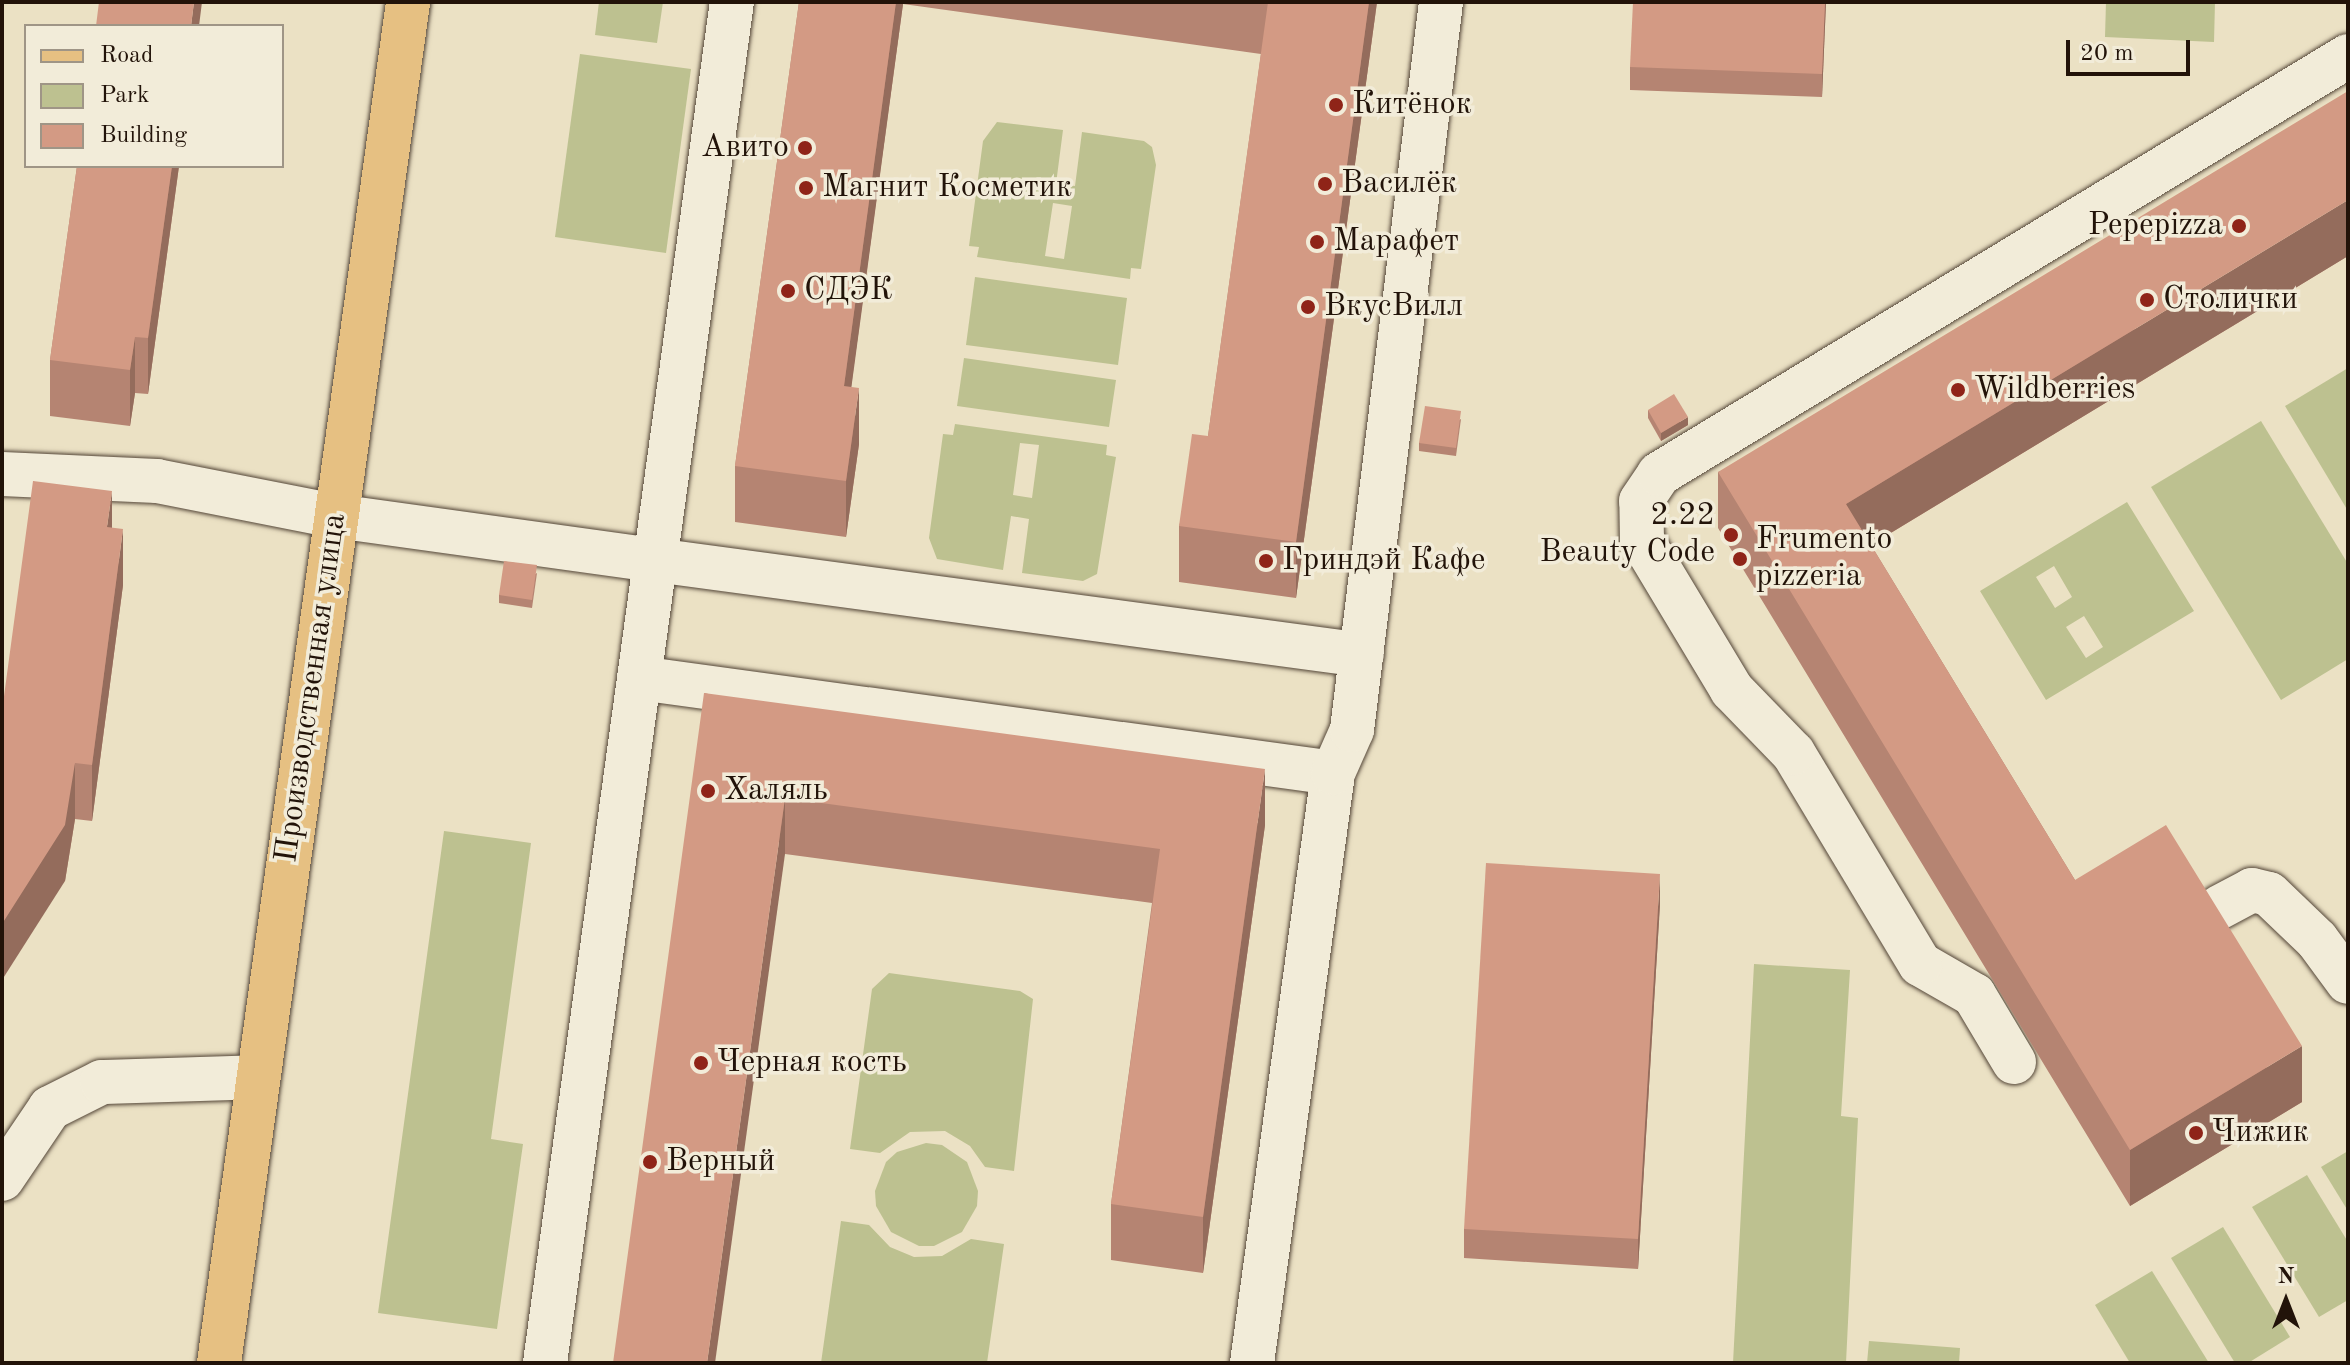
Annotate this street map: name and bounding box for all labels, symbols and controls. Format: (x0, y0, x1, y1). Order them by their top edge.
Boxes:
legend (24, 24, 284, 168)
scale bar (2070, 24, 2194, 74)
text: 20 m (2080, 42, 2134, 66)
text: Road (100, 44, 153, 68)
text: Park (100, 84, 149, 108)
place label: Китёнок (1352, 86, 1472, 124)
marker: Китёнок (1327, 96, 1345, 114)
text: Building (100, 124, 187, 148)
place label: Авито (701, 129, 789, 167)
marker: Авито (796, 139, 814, 157)
place label: Василёк (1341, 165, 1457, 203)
place label: Магнит Косметик (822, 169, 1072, 207)
marker: Василёк (1316, 175, 1334, 193)
marker: Магнит Косметик (797, 179, 815, 197)
place label: Pepepizza (2088, 207, 2223, 245)
marker: Pepepizza (2230, 217, 2248, 235)
place label: Марафет (1333, 223, 1459, 261)
marker: Марафет (1308, 233, 1326, 251)
place label: СДЭК (804, 272, 893, 310)
place label: Столички (2163, 281, 2298, 319)
marker: СДЭК (779, 282, 797, 300)
place label: ВкусВилл (1324, 288, 1463, 326)
marker: Столички (2138, 291, 2156, 309)
marker: ВкусВилл (1299, 298, 1317, 316)
place label: Wildberries (1974, 371, 2135, 409)
marker: Wildberries (1949, 381, 1967, 399)
place label: 2.22 Beauty Code (1539, 498, 1715, 573)
street label: Производственная улица (268, 511, 356, 865)
place label: Frumento pizzeria (1756, 522, 1892, 597)
marker: 2.22 Beauty Code (1722, 526, 1740, 544)
place label: Гриндэй Кафе (1282, 542, 1485, 580)
marker: Frumento pizzeria (1731, 550, 1749, 568)
marker: Гриндэй Кафе (1257, 552, 1275, 570)
place label: Халяль (724, 772, 828, 810)
marker: Халяль (699, 782, 717, 800)
place label: Черная кость (717, 1044, 907, 1082)
marker: Черная кость (692, 1054, 710, 1072)
place label: Чижик (2212, 1114, 2309, 1152)
marker: Чижик (2187, 1124, 2205, 1142)
place label: Верный (666, 1143, 775, 1181)
marker: Верный (641, 1153, 659, 1171)
north arrow (2246, 1261, 2326, 1341)
text: N (2278, 1266, 2294, 1288)

